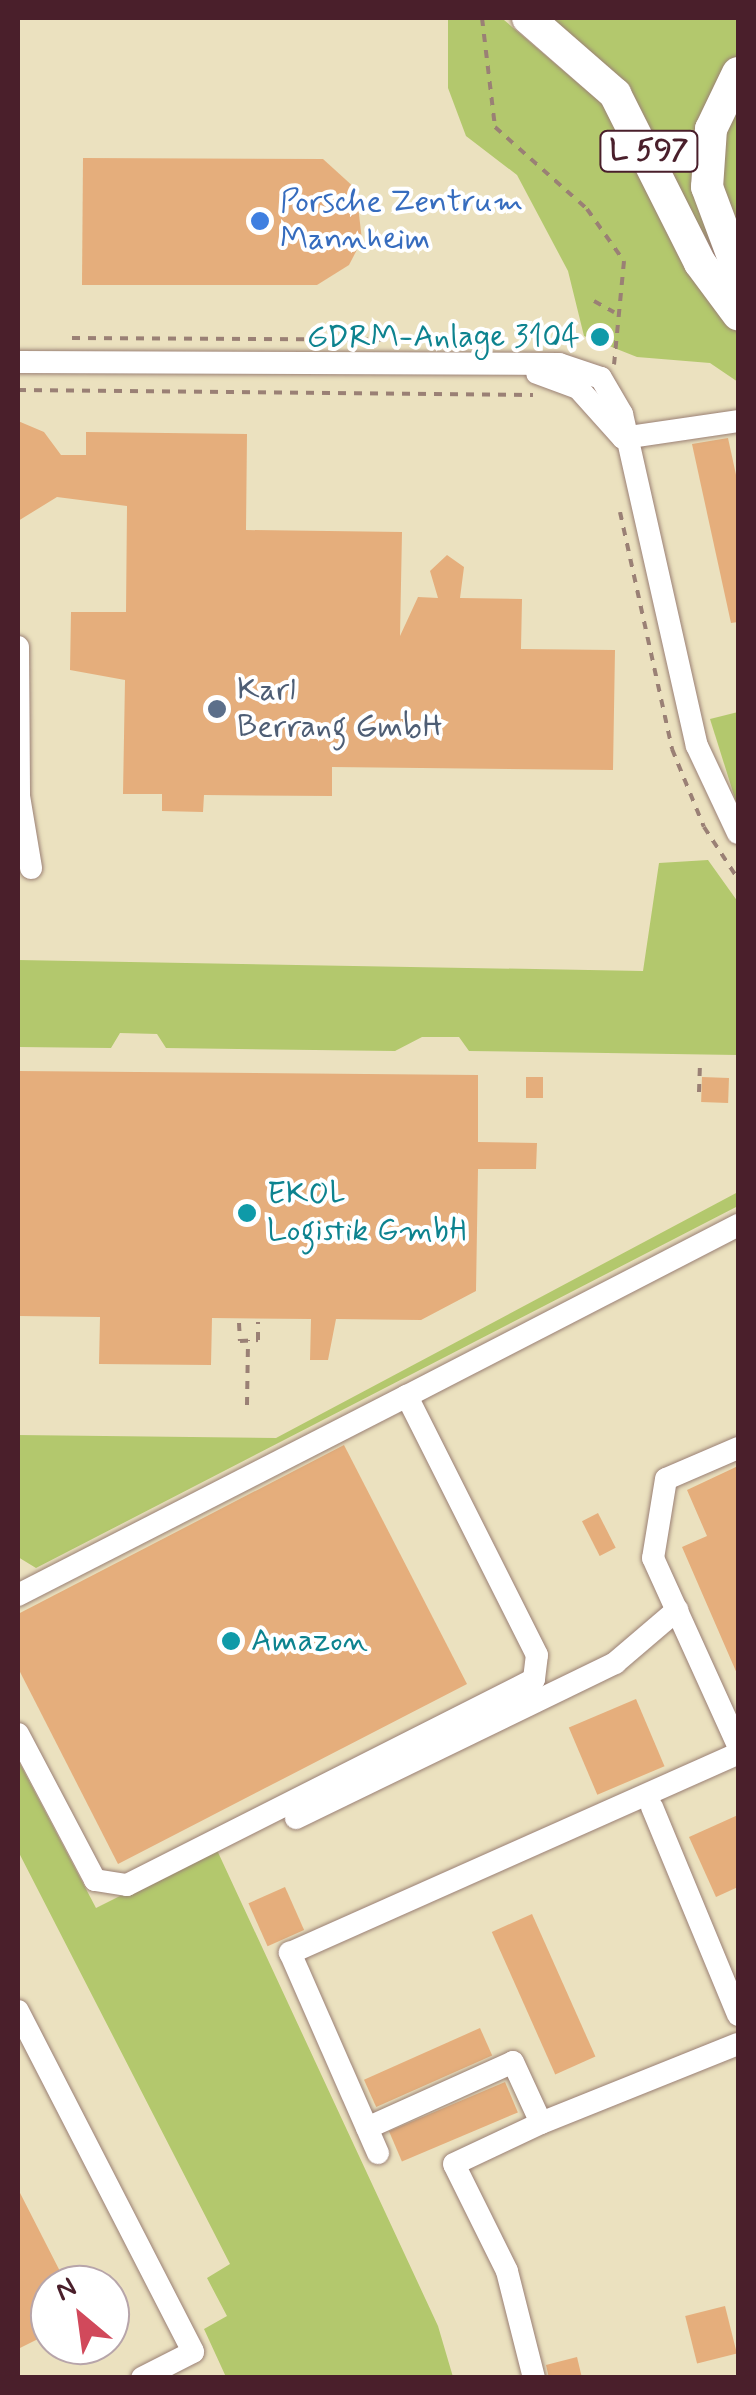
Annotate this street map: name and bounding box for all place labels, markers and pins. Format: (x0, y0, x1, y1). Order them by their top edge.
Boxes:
place label: Porsche Zentrum Mannheim (280, 184, 517, 259)
marker: Porsche Zentrum Mannheim (249, 210, 271, 232)
place label: GDRM-Anlage 3104 (307, 318, 580, 356)
marker: GDRM-Anlage 3104 (589, 326, 611, 348)
place label: Karl Berrang GmbH (237, 672, 445, 747)
marker: Karl Berrang GmbH (206, 698, 228, 720)
place label: EKOL Logistik GmbH (267, 1176, 467, 1251)
marker: EKOL Logistik GmbH (236, 1202, 258, 1224)
place label: Amazon (251, 1622, 368, 1660)
marker: Amazon (220, 1630, 242, 1652)

